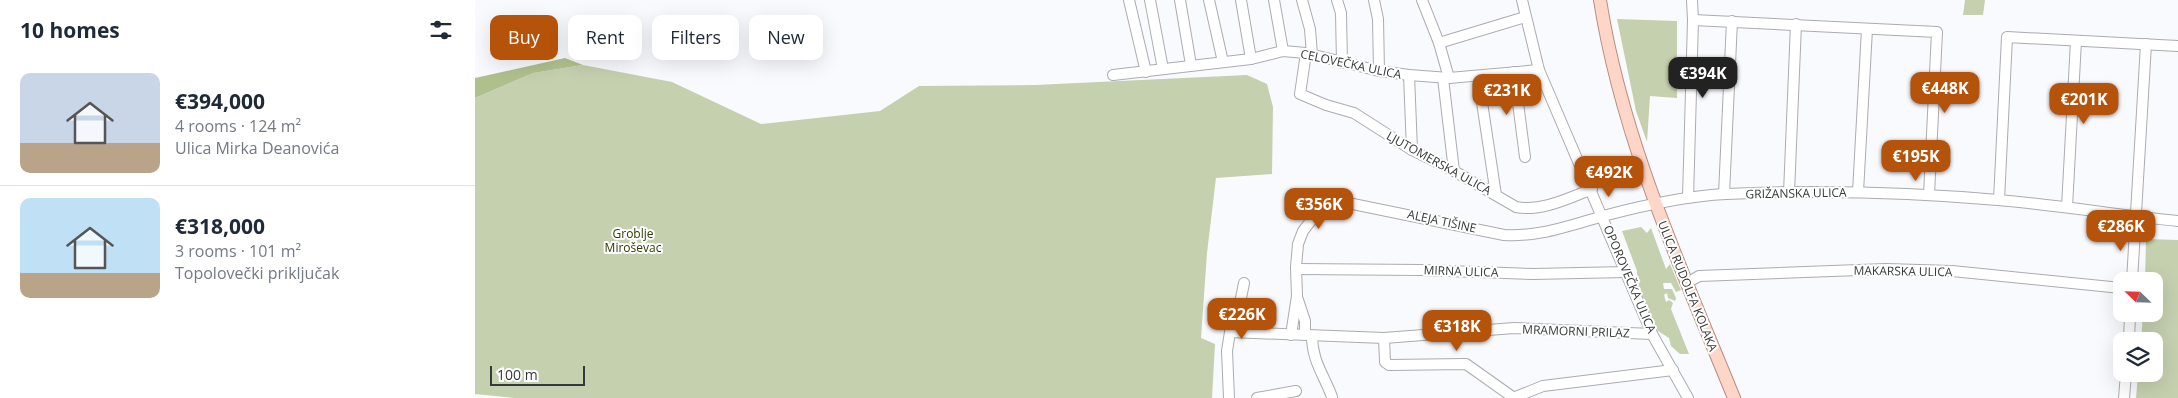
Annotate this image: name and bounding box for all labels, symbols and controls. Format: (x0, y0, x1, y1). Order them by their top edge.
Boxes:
chip: Buy (490, 15, 558, 60)
chip: Rent (568, 15, 642, 60)
chip: Filters (652, 15, 739, 60)
chip: New (749, 15, 823, 60)
text: 10 homes (20, 16, 120, 44)
icon: filters (427, 16, 455, 44)
street label: CELOVEČKA ULICA (1299, 45, 1403, 83)
pin: €394K (1668, 56, 1738, 99)
text: €394K (1679, 62, 1727, 84)
pin: €448K (1910, 72, 1980, 114)
pin: €231K (1472, 74, 1542, 116)
text: €448K (1921, 77, 1969, 99)
text: €231K (1483, 79, 1531, 101)
pin: €201K (2049, 82, 2119, 125)
text: €394,000 (175, 87, 265, 115)
text: €201K (2060, 88, 2108, 110)
icon: home (60, 93, 120, 153)
text: 4 rooms · 124 m² (175, 115, 301, 137)
street label: LJUTOMERSKA ULICA (1384, 127, 1495, 199)
text: Ulica Mirka Deanovića (175, 137, 339, 159)
pin: €195K (1881, 140, 1951, 182)
text: €195K (1892, 145, 1940, 167)
pin: €492K (1574, 156, 1644, 198)
text: €492K (1585, 161, 1633, 183)
street label: GRIŽANSKA ULICA (1745, 184, 1847, 202)
pin: €356K (1284, 188, 1354, 230)
text: €356K (1295, 193, 1343, 215)
street label: ALEJA TIŠINE (1406, 205, 1478, 237)
pin: €286K (2086, 210, 2156, 252)
text: €318,000 (175, 212, 265, 240)
text: €286K (2097, 215, 2145, 237)
icon: home (60, 218, 120, 278)
street label: ULICA RUDOLFA KOLAKA (1654, 218, 1722, 354)
street label: OPOROVEČKA ULICA (1600, 222, 1661, 336)
park label: Groblje Miroševac (605, 225, 662, 256)
text: 3 rooms · 101 m² (175, 240, 301, 262)
street label: MIRNA ULICA (1423, 261, 1499, 281)
text: Topolovečki priključak (175, 262, 339, 284)
street label: MAKARSKA ULICA (1853, 262, 1953, 280)
north arrow (2113, 272, 2163, 322)
map controls (2113, 272, 2163, 382)
pin: €226K (1207, 298, 1277, 340)
text: €226K (1218, 303, 1266, 325)
pin: €318K (1422, 310, 1492, 352)
text: €318K (1433, 315, 1481, 337)
street label: MRAMORNI PRILAZ (1522, 321, 1630, 341)
button: layers (2113, 332, 2163, 382)
scale bar (490, 363, 585, 386)
text: 100 m (497, 365, 538, 384)

